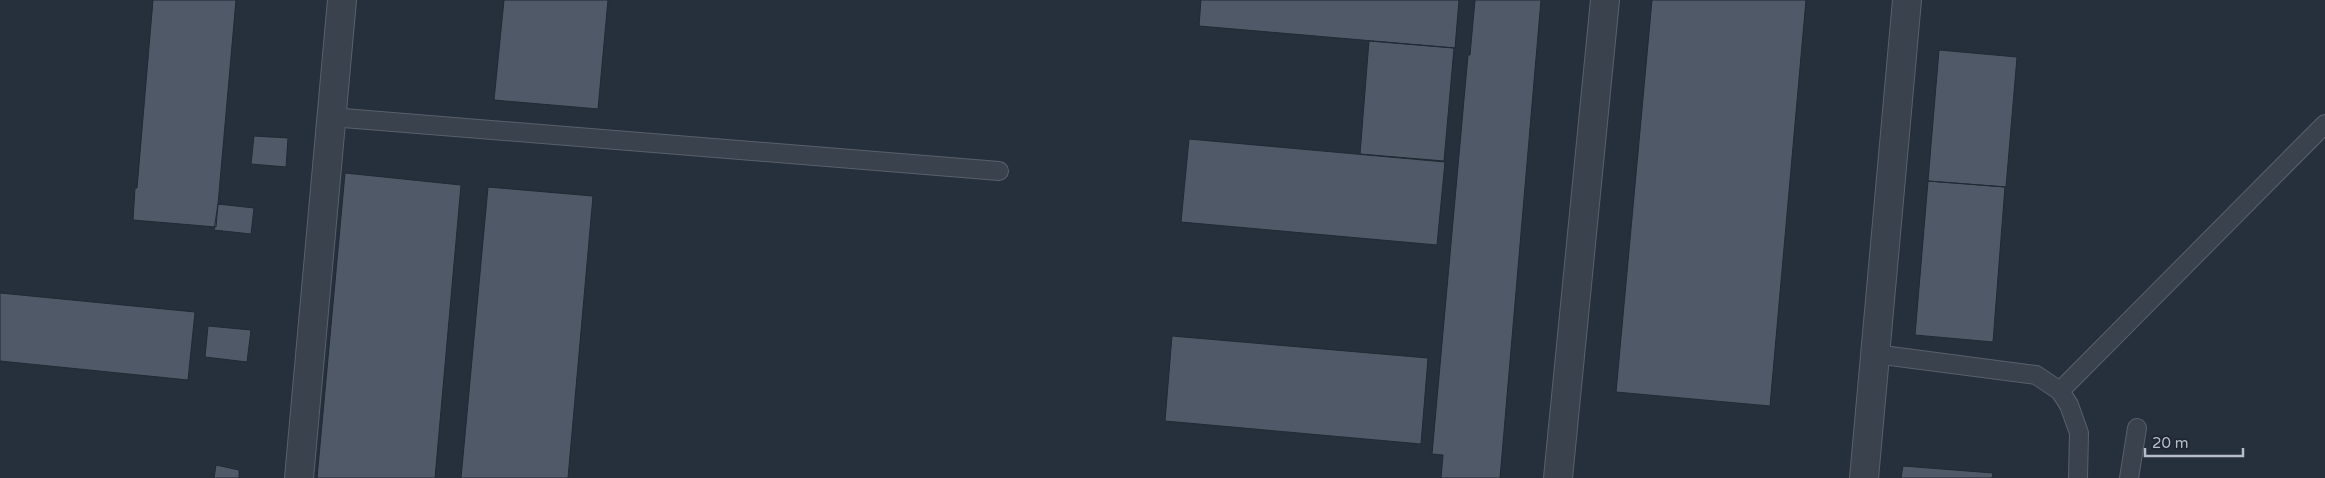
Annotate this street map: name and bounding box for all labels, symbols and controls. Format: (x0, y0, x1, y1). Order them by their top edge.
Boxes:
scale bar (2145, 426, 2242, 458)
text: 20 m (2152, 434, 2189, 452)

